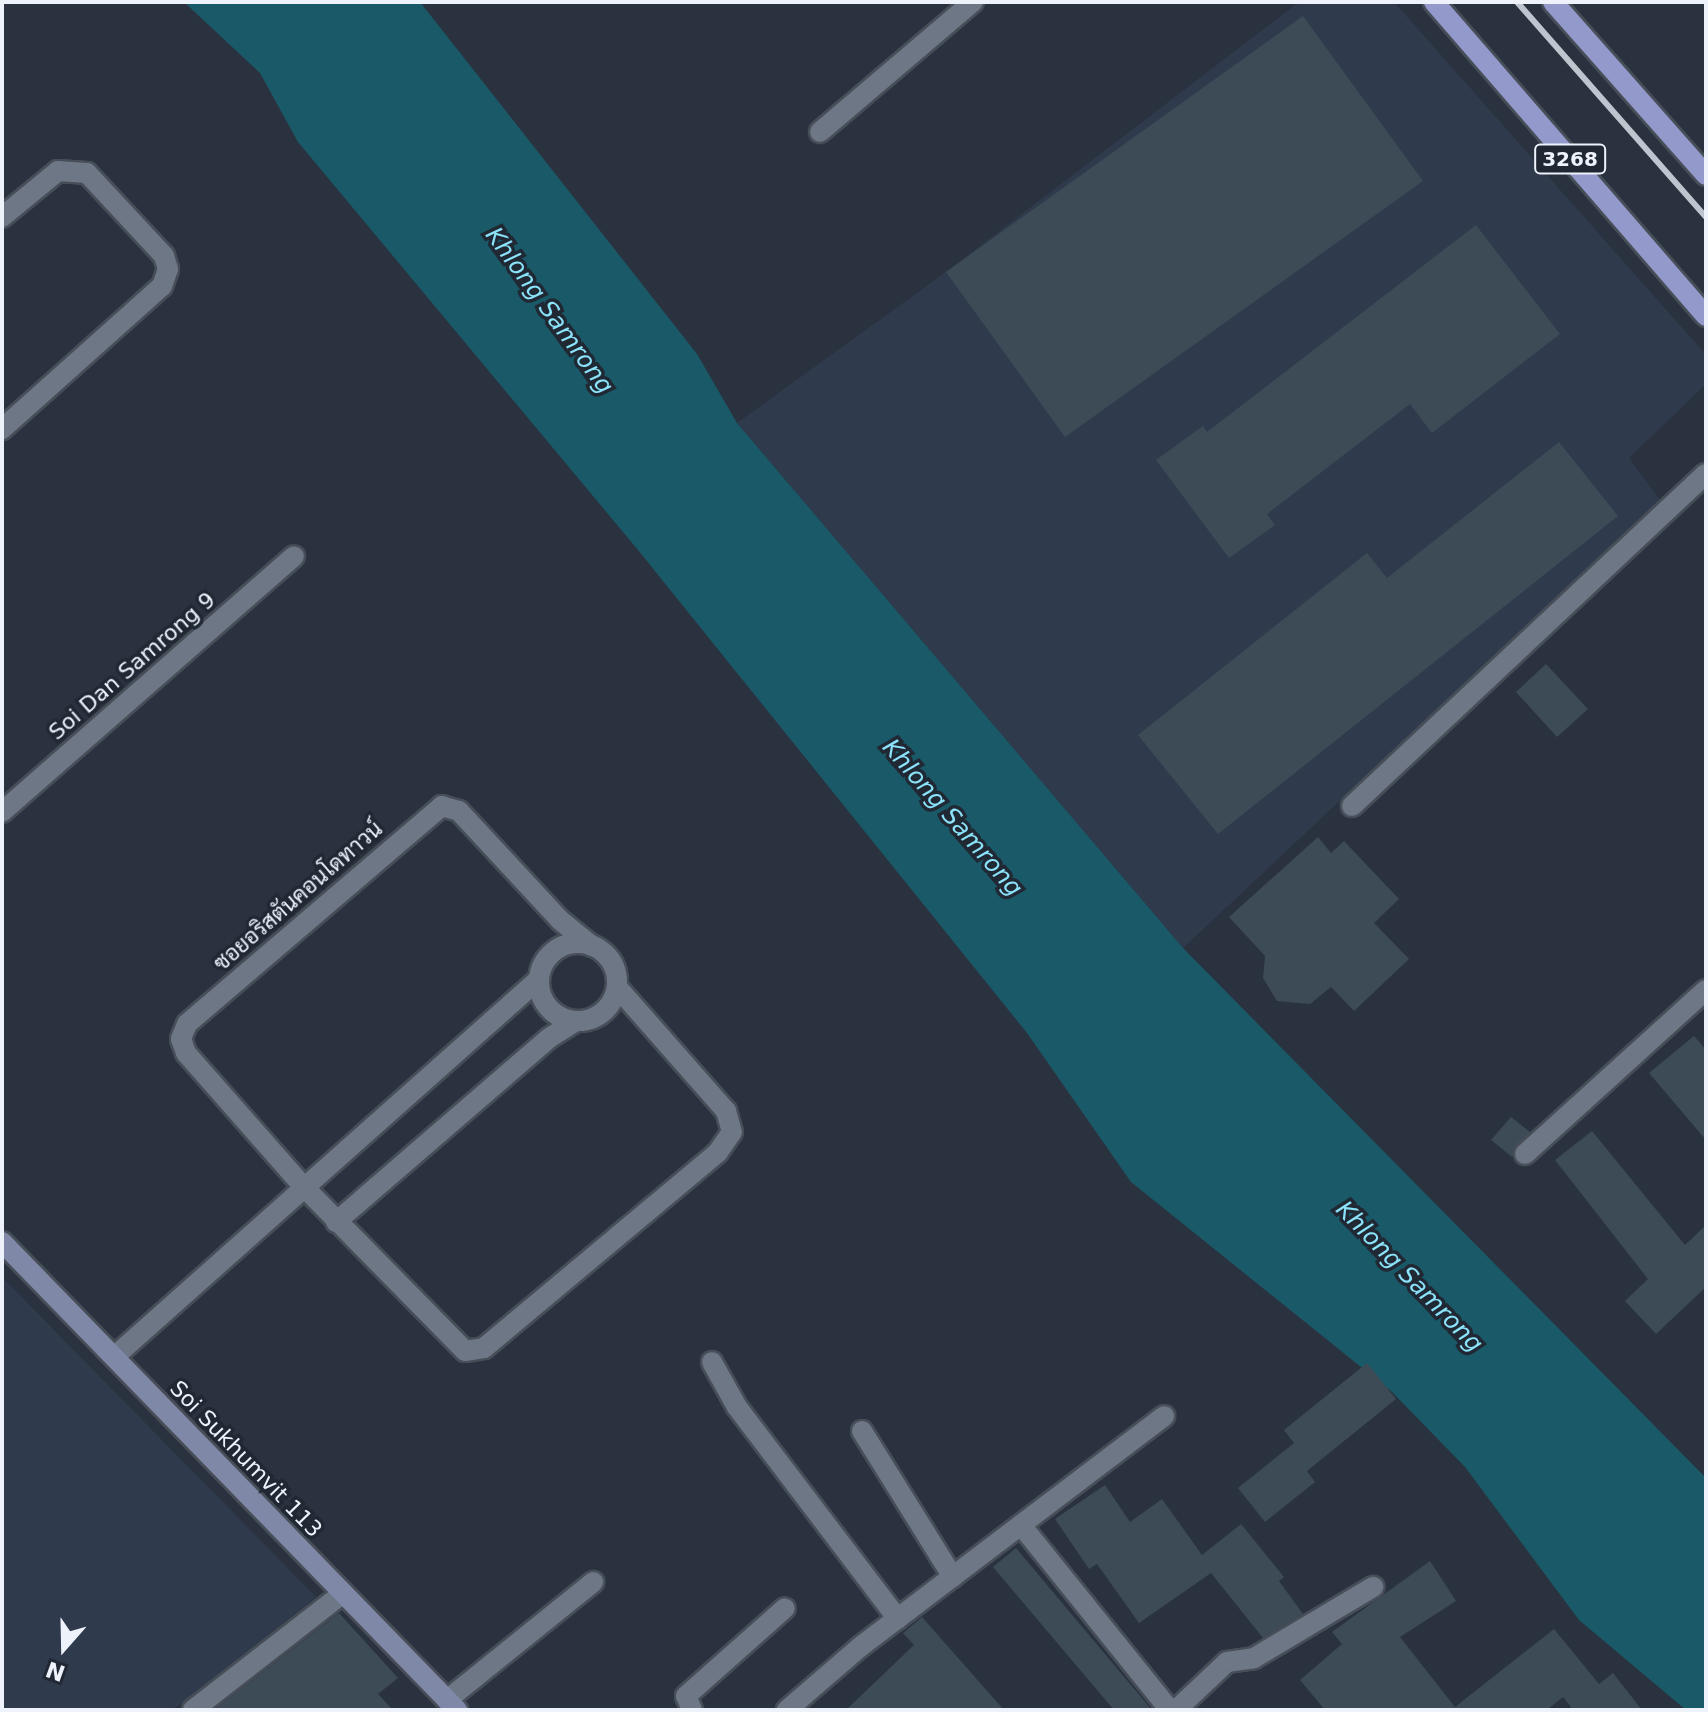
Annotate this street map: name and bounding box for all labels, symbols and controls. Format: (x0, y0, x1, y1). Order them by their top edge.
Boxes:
road number: 3268 (1534, 143, 1606, 175)
water label: Khlong Samrong (479, 222, 619, 400)
street label: Soi Dan Samrong 9 (43, 587, 221, 745)
water label: Khlong Samrong (876, 734, 1028, 902)
street label: ซอยอริสตันคอนโดทาวน์ (208, 816, 388, 976)
water label: Khlong Samrong (1330, 1196, 1488, 1358)
street label: Soi Sukhumvit 113 (165, 1375, 327, 1543)
north arrow (24, 1608, 104, 1688)
text: N (43, 1656, 69, 1686)

